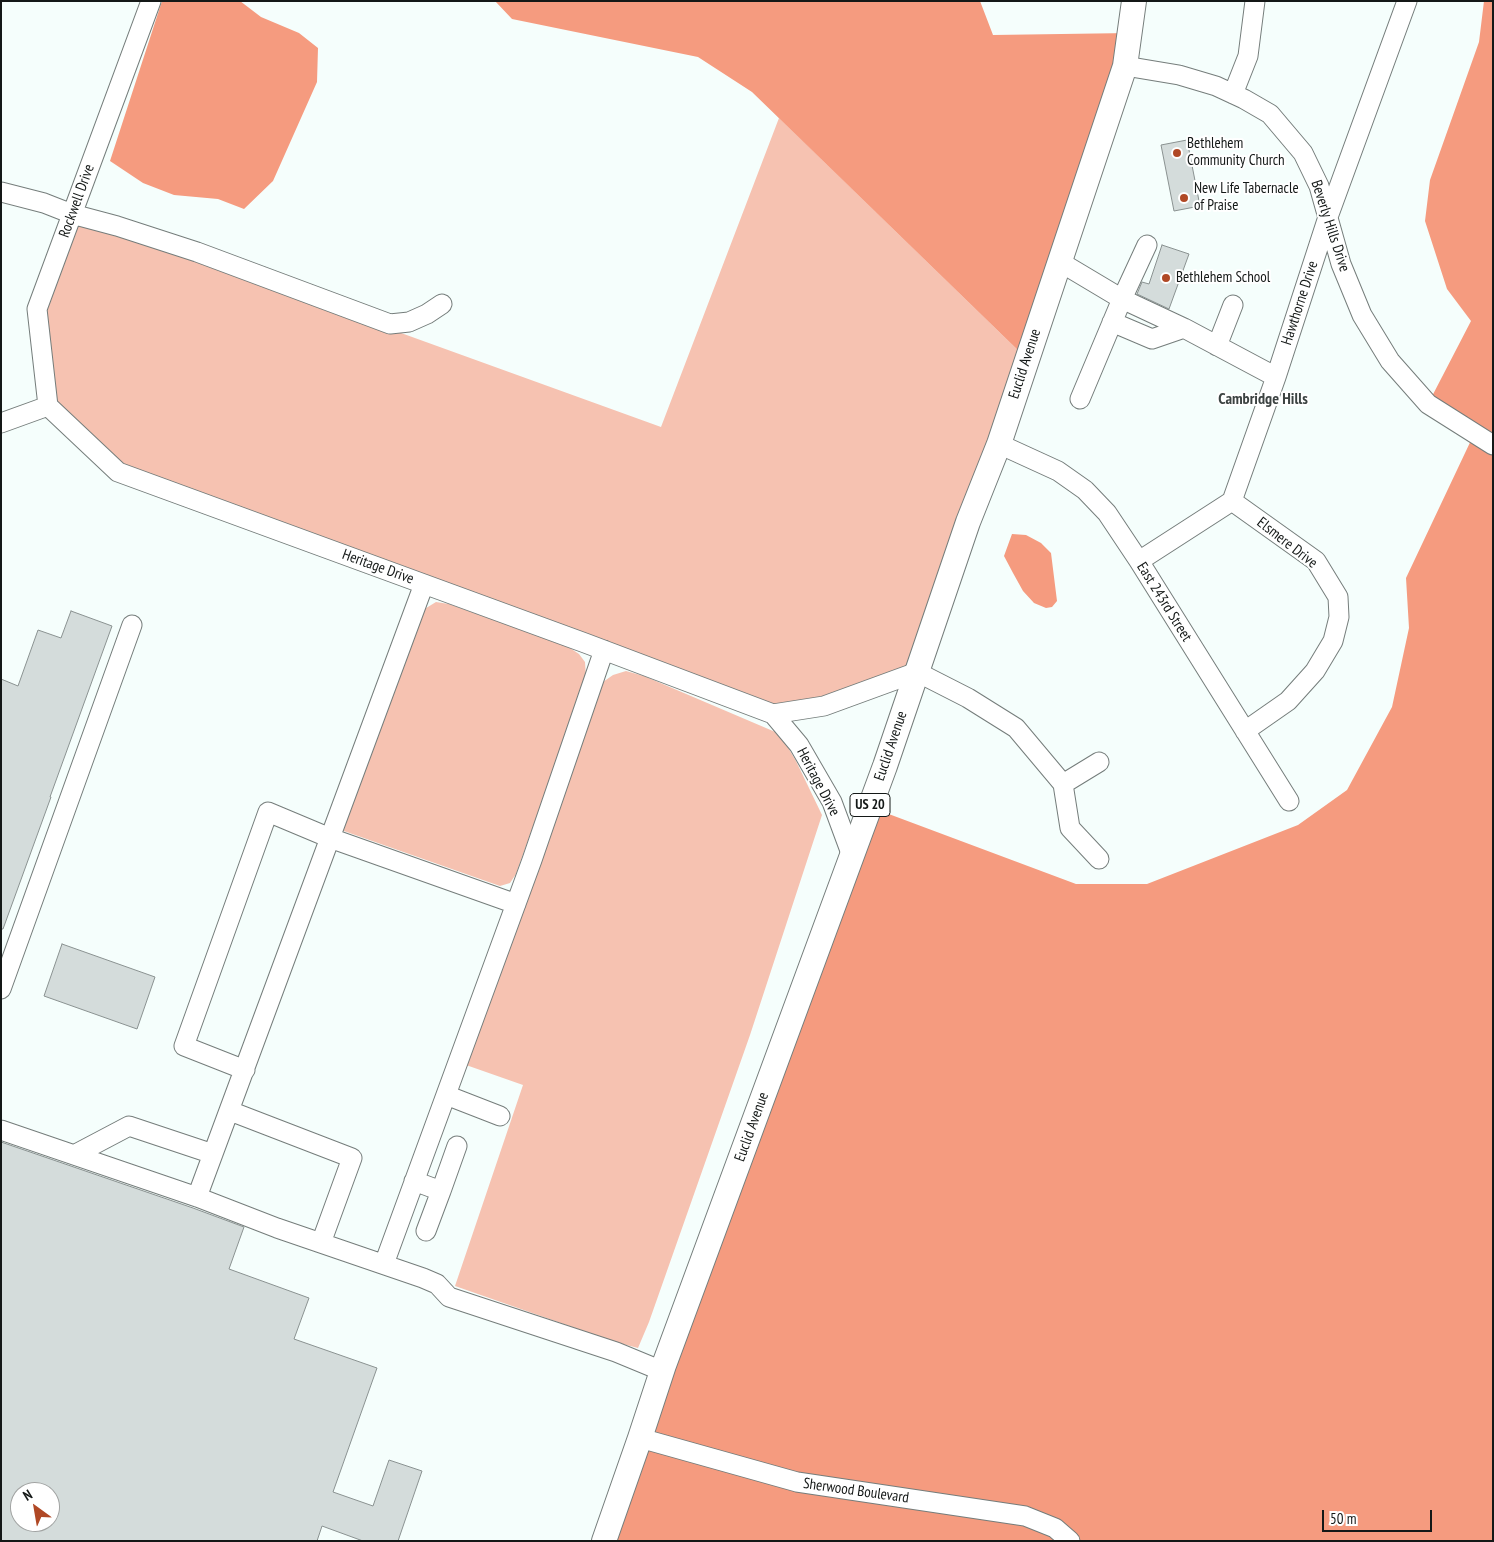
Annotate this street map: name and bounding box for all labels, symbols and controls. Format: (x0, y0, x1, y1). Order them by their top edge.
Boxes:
place label: Bethlehem Community Church (1187, 135, 1285, 170)
marker: Bethlehem Community Church (1171, 147, 1183, 159)
street label: Rockwell Drive (55, 162, 99, 240)
street label: Beverly Hills Drive (1307, 178, 1353, 274)
place label: New Life Tabernacle of Praise (1194, 180, 1299, 215)
marker: New Life Tabernacle of Praise (1178, 192, 1190, 204)
street label: Hawthorne Drive (1278, 259, 1322, 347)
place label: Bethlehem School (1176, 269, 1270, 287)
marker: Bethlehem School (1160, 272, 1172, 284)
street label: Euclid Avenue (1005, 327, 1045, 401)
district label: Cambridge Hills (1218, 389, 1308, 409)
street label: Elsmere Drive (1253, 514, 1321, 572)
street label: Heritage Drive (340, 546, 416, 588)
street label: East 243rd Street (1133, 559, 1195, 645)
street label: Euclid Avenue (871, 709, 911, 783)
street label: Heritage Drive (792, 745, 844, 819)
road number: US 20 (850, 794, 890, 816)
street label: Euclid Avenue (731, 1090, 773, 1164)
street label: Sherwood Boulevard (802, 1475, 910, 1507)
north arrow (10, 1482, 60, 1532)
text: N (20, 1485, 36, 1505)
scale bar (1324, 1500, 1434, 1532)
text: 50 m (1330, 1509, 1356, 1528)

